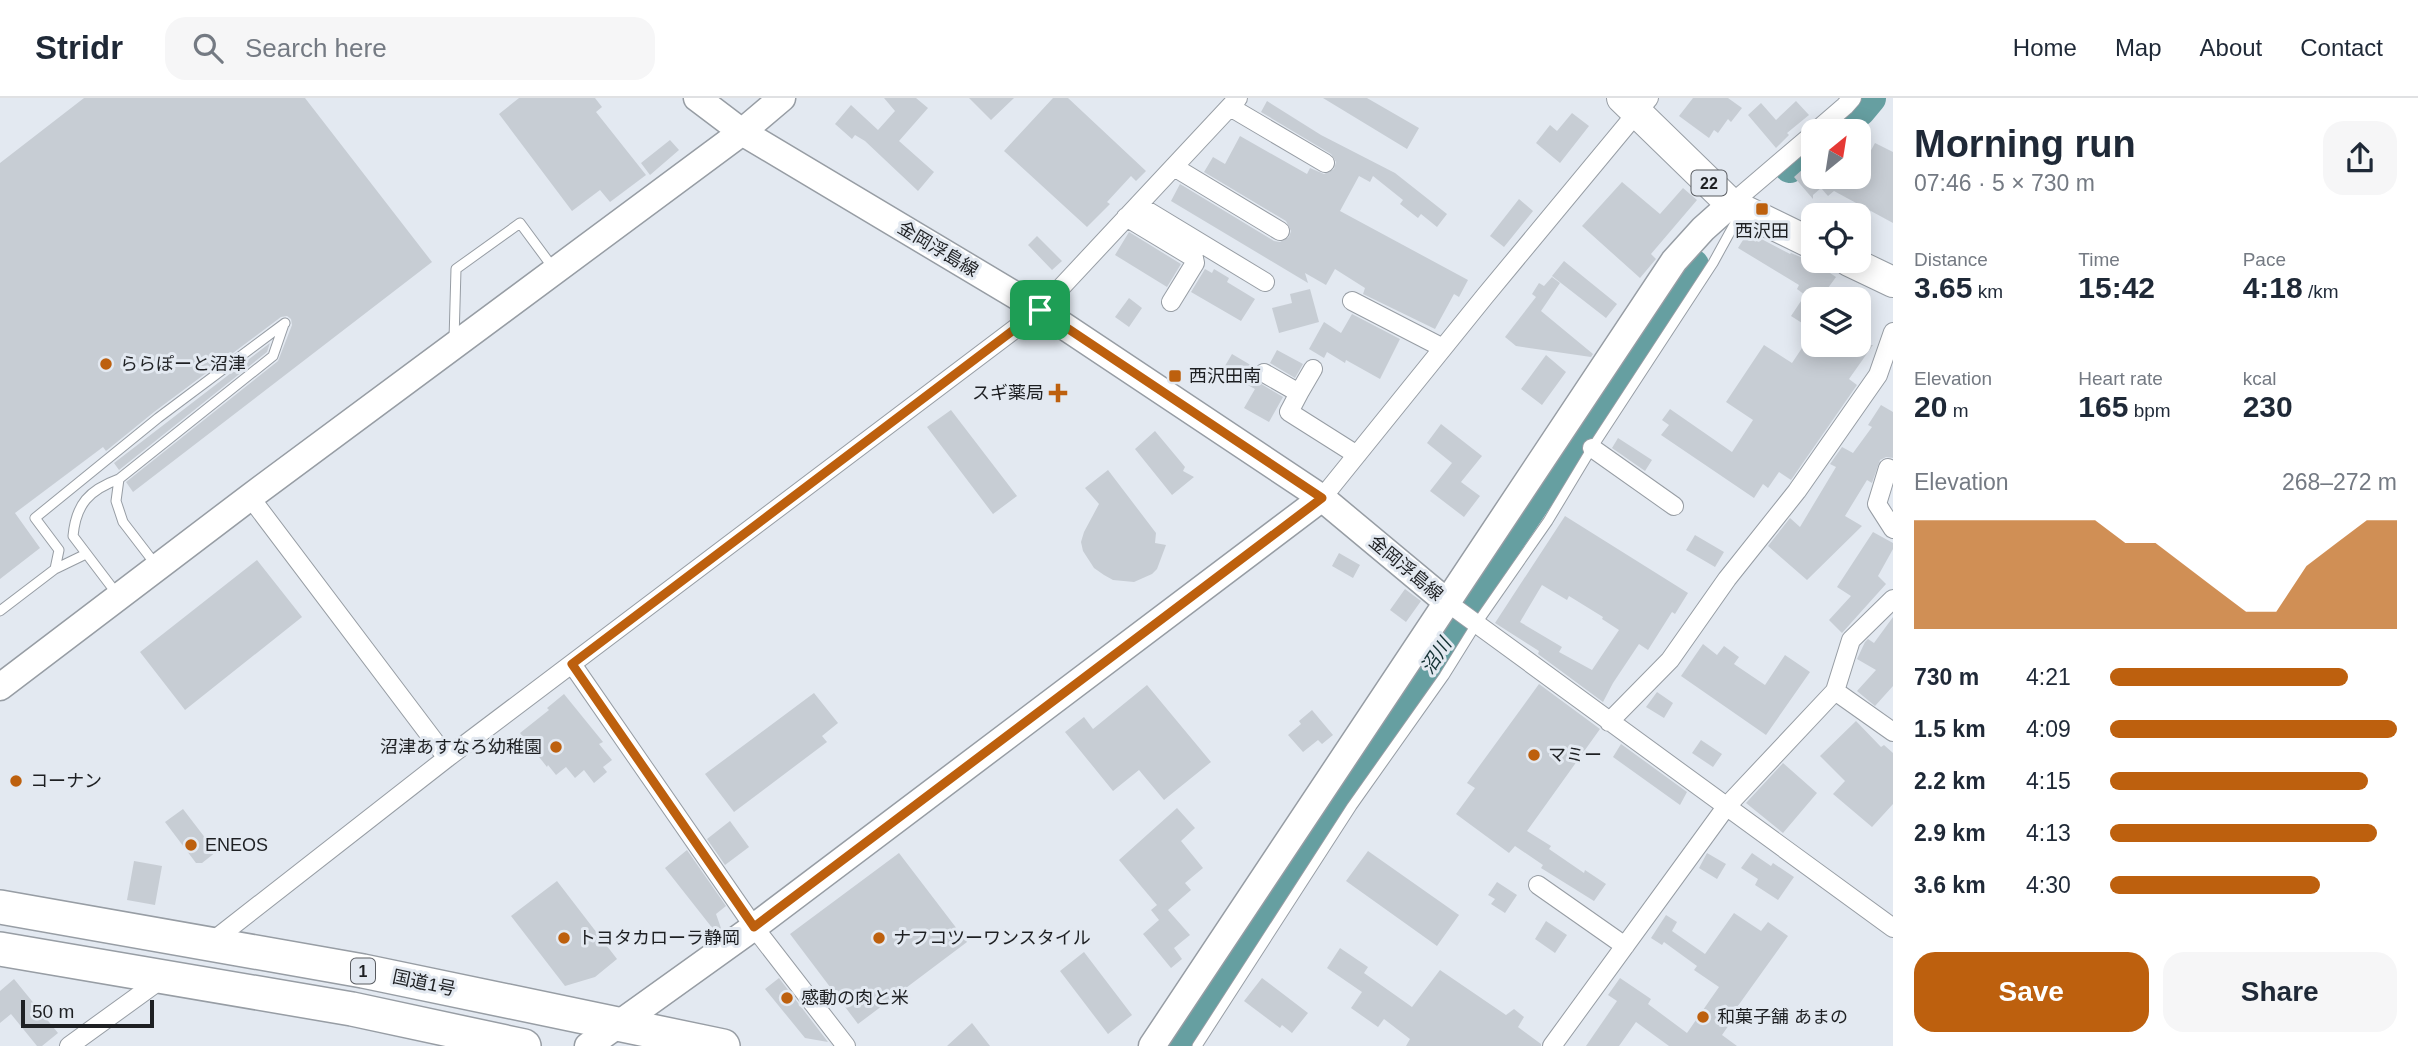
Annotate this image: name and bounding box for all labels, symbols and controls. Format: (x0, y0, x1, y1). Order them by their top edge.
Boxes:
search box (165, 17, 655, 80)
text: Stridr (35, 29, 123, 66)
icon: search (189, 29, 227, 67)
text: Search here (245, 33, 387, 63)
text: Home (2013, 34, 2077, 61)
text: Map (2115, 34, 2162, 61)
text: About (2200, 34, 2262, 61)
text: Contact (2300, 34, 2383, 61)
north arrow (1801, 119, 1871, 189)
map controls (1801, 119, 1871, 357)
button: share (2323, 121, 2397, 195)
text: Morning run (1914, 123, 2136, 165)
road number: 22 (1692, 170, 1726, 195)
text: 07:46 · 5 × 730 m (1914, 170, 2095, 196)
marker: 西沢田 (1754, 201, 1770, 217)
button: locate (1801, 203, 1871, 273)
street label: 金岡浮島線 (894, 217, 982, 281)
place label: 西沢田 (1735, 221, 1789, 241)
text: Distance (1914, 249, 1988, 270)
text: Time (2078, 249, 2120, 270)
text: Pace (2243, 249, 2286, 270)
text: 3.65 (1914, 271, 1972, 304)
text: 15:42 (2078, 271, 2155, 304)
text: 4:18 (2243, 271, 2303, 304)
pin (1010, 280, 1070, 340)
text: km (1972, 281, 2003, 302)
text: /km (2303, 281, 2339, 302)
button: layers (1801, 287, 1871, 357)
icon: arrive (1021, 291, 1059, 329)
place label: ららぽーと沼津 (120, 354, 246, 374)
marker: ららぽーと沼津 (98, 356, 114, 372)
place label: 西沢田南 (1189, 366, 1261, 386)
marker: 西沢田南 (1167, 368, 1183, 384)
text: Elevation (1914, 368, 1992, 389)
text: Heart rate (2078, 368, 2163, 389)
text: kcal (2243, 368, 2276, 389)
place label: スギ薬局 (972, 383, 1044, 403)
marker: スギ薬局 (1050, 385, 1066, 401)
text: 20 (1914, 390, 1947, 423)
text: 165 (2078, 390, 2128, 423)
text: 230 (2243, 390, 2293, 423)
text: m (1947, 400, 1968, 421)
text: bpm (2128, 400, 2171, 421)
text: Elevation (1914, 469, 2009, 495)
text: 268–272 m (2282, 469, 2397, 495)
street label: 金岡浮島線 (1365, 531, 1447, 605)
water label: 沼川 (1417, 633, 1456, 678)
text: 730 m (1914, 664, 1979, 690)
text: 4:21 (2026, 664, 2071, 690)
text: 1.5 km (1914, 716, 1986, 742)
text: 4:09 (2026, 716, 2071, 742)
place label: 沼津あすなろ幼稚園 (380, 737, 542, 757)
marker: 沼津あすなろ幼稚園 (548, 739, 564, 755)
place label: マミー (1548, 745, 1602, 765)
marker: マミー (1526, 747, 1542, 763)
text: 2.2 km (1914, 768, 1986, 794)
text: 4:15 (2026, 768, 2071, 794)
place label: コーナン (30, 771, 102, 791)
marker: コーナン (8, 773, 24, 789)
text: 2.9 km (1914, 820, 1986, 846)
text: 4:13 (2026, 820, 2071, 846)
place label: ENEOS (205, 835, 268, 855)
marker: ENEOS (183, 837, 199, 853)
text: 3.6 km (1914, 872, 1986, 898)
text: 4:30 (2026, 872, 2071, 898)
place label: トヨタカローラ静岡 (578, 928, 740, 948)
place label: ナフコツーワンスタイル (893, 928, 1091, 948)
marker: トヨタカローラ静岡 (556, 930, 572, 946)
marker: ナフコツーワンスタイル (871, 930, 887, 946)
button: Save (1914, 952, 2149, 1032)
button: Share (2163, 952, 2397, 1032)
road number: 1 (351, 958, 375, 984)
street label: 国道1号 (391, 967, 457, 999)
place label: 感動の肉と米 (801, 988, 909, 1008)
marker: 感動の肉と米 (779, 990, 795, 1006)
scale bar (21, 997, 154, 1029)
text: 50 m (32, 1001, 74, 1022)
place label: 和菓子舗 あまの (1717, 1007, 1848, 1027)
marker: 和菓子舗 あまの (1695, 1009, 1711, 1025)

